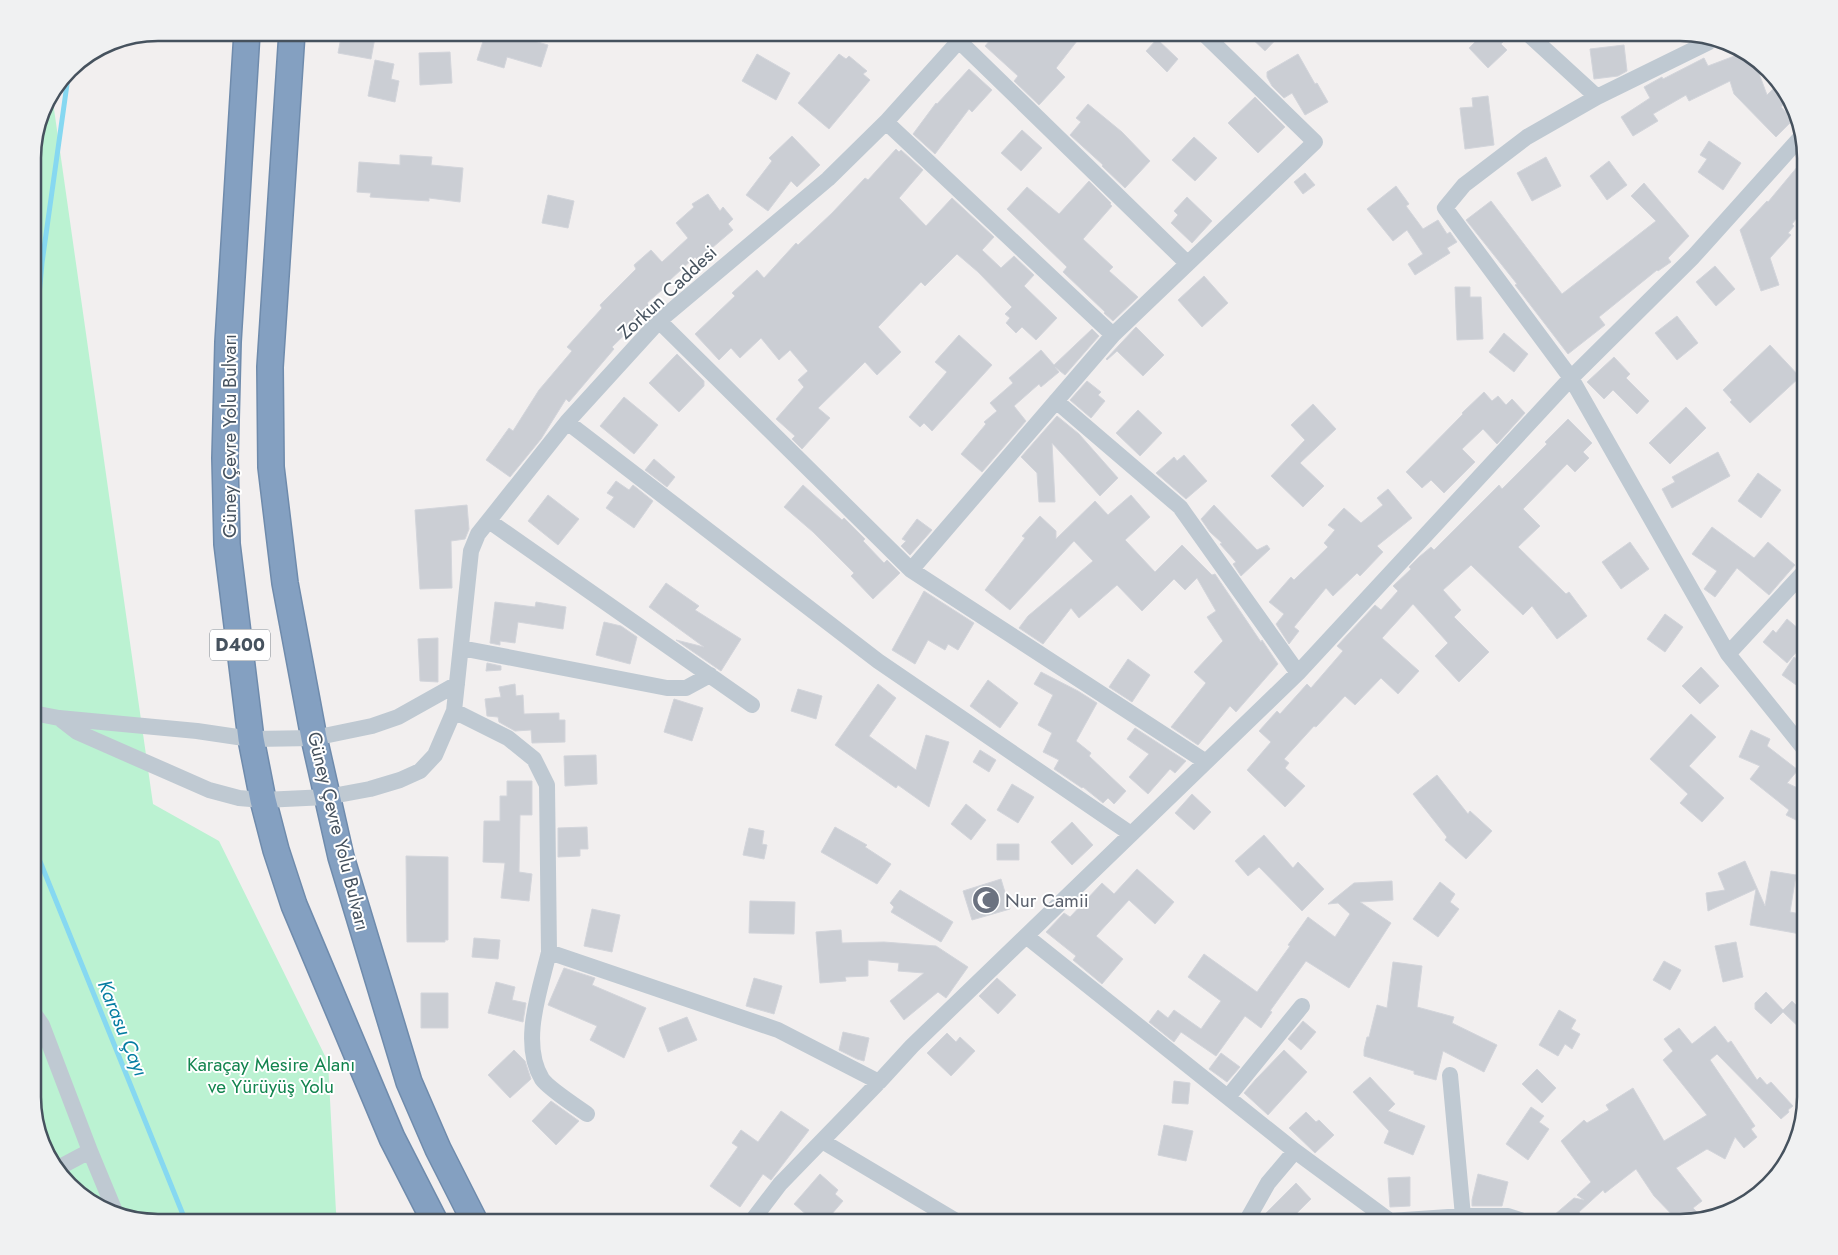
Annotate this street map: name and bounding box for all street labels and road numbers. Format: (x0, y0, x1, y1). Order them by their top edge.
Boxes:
street label: Zorkun Caddesi (612, 239, 723, 345)
street label: Güney Çevre Yolu Bulvarı (216, 334, 243, 538)
road number: D400 (210, 630, 270, 660)
street label: Güney Çevre Yolu Bulvarı (301, 729, 376, 933)

